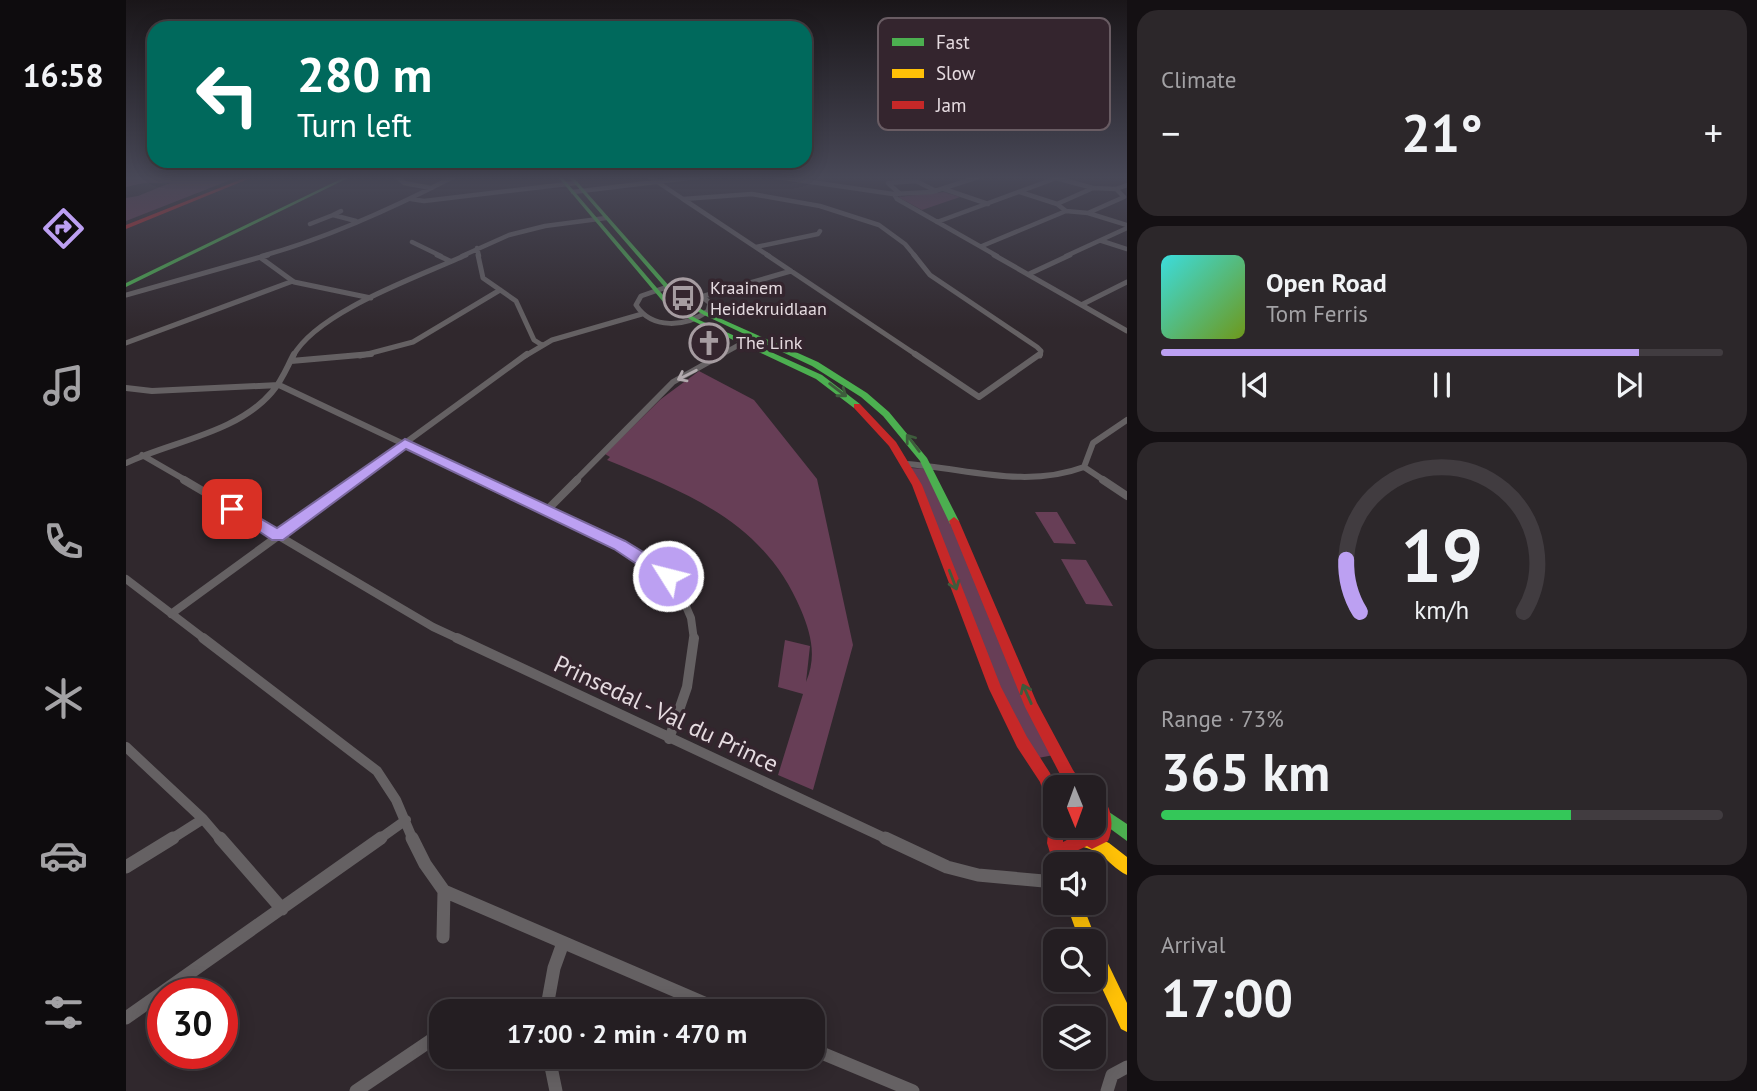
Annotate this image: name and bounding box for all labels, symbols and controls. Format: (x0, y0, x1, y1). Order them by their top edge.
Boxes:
legend (878, 18, 1110, 130)
text: Fast (936, 30, 970, 54)
text: 280 m (297, 42, 432, 106)
icon: left (182, 49, 273, 140)
text: 16:58 (22, 54, 104, 96)
text: Slow (936, 61, 976, 85)
text: Climate (1161, 65, 1236, 94)
text: Jam (935, 93, 966, 117)
text: 21° (1401, 99, 1483, 166)
text: Turn left (297, 104, 412, 146)
text: − (1161, 108, 1180, 157)
text: + (1704, 108, 1723, 157)
icon: directions (39, 204, 88, 253)
text: Open Road (1266, 266, 1387, 299)
place label: Kraainem Heidekruidlaan (710, 276, 827, 320)
bus stop icon: Kraainem Heidekruidlaan (662, 277, 704, 319)
text: Tom Ferris (1266, 299, 1368, 328)
church icon: The Link (688, 322, 730, 364)
place label: The Link (736, 331, 803, 354)
icon: music (39, 361, 88, 410)
icon: previous (1236, 366, 1274, 404)
icon: pause (1423, 366, 1461, 404)
icon: next (1610, 366, 1648, 404)
one-way arrow (677, 369, 698, 382)
one-way arrow (828, 382, 847, 397)
one-way arrow (905, 434, 920, 453)
pin (202, 479, 262, 539)
icon: arrive (213, 490, 251, 528)
text: 19 (1401, 508, 1483, 602)
icon: phone (39, 517, 88, 566)
position arrow (631, 539, 705, 613)
one-way arrow (948, 569, 961, 591)
text: km/h (1415, 593, 1469, 625)
street label: Prinsedal - Val du Prince (549, 648, 783, 779)
icon: climate (39, 674, 88, 723)
one-way arrow (1020, 684, 1033, 706)
text: Range · 73% (1161, 704, 1284, 733)
text: 365 km (1161, 738, 1330, 805)
north arrow (1043, 775, 1106, 838)
map controls (1043, 775, 1106, 1069)
icon: car (39, 831, 88, 880)
button: sound (1043, 852, 1106, 915)
button: search (1043, 929, 1106, 992)
text: Arrival (1161, 930, 1225, 959)
text: 17:00 (1161, 964, 1293, 1031)
speed limit sign: 30 (147, 978, 238, 1069)
icon: filters (39, 988, 88, 1037)
button: layers (1043, 1006, 1106, 1069)
text: 17:00 · 2 min · 470 m (507, 1017, 747, 1050)

